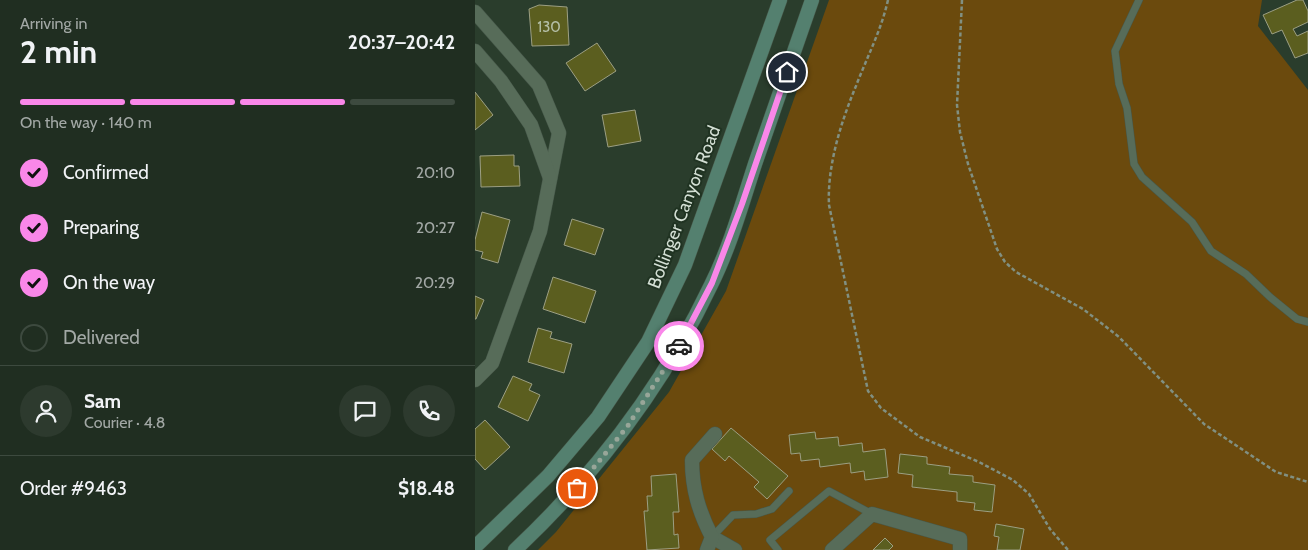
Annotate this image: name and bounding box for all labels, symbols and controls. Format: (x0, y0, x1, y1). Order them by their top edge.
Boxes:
text: Arriving in (20, 14, 87, 33)
house number: 130 (537, 18, 561, 36)
text: 20:37–20:42 (348, 31, 455, 54)
text: 2 min (20, 32, 97, 71)
pin (766, 51, 808, 93)
icon: home (773, 58, 801, 86)
text: On the way · 140 m (20, 113, 152, 132)
street label: Bollinger Canyon Road (643, 123, 725, 291)
icon: check (20, 159, 48, 187)
text: Confirmed (63, 161, 149, 184)
text: 20:10 (416, 163, 455, 182)
icon: check (20, 214, 48, 242)
text: Preparing (63, 216, 139, 239)
text: 20:27 (416, 218, 455, 237)
icon: check (20, 269, 48, 297)
text: On the way (63, 271, 155, 294)
text: 20:29 (415, 273, 455, 292)
courier (654, 321, 704, 371)
text: Delivered (63, 326, 140, 349)
icon: car (665, 332, 693, 360)
button: person (20, 385, 72, 437)
button: chat (339, 385, 391, 437)
button: phone (403, 385, 455, 437)
text: Sam (84, 390, 121, 413)
text: Courier · 4.8 (84, 413, 166, 432)
pin (556, 467, 598, 509)
icon: bag (563, 474, 591, 502)
text: Order #9463 (20, 477, 127, 500)
text: $18.48 (398, 477, 455, 500)

